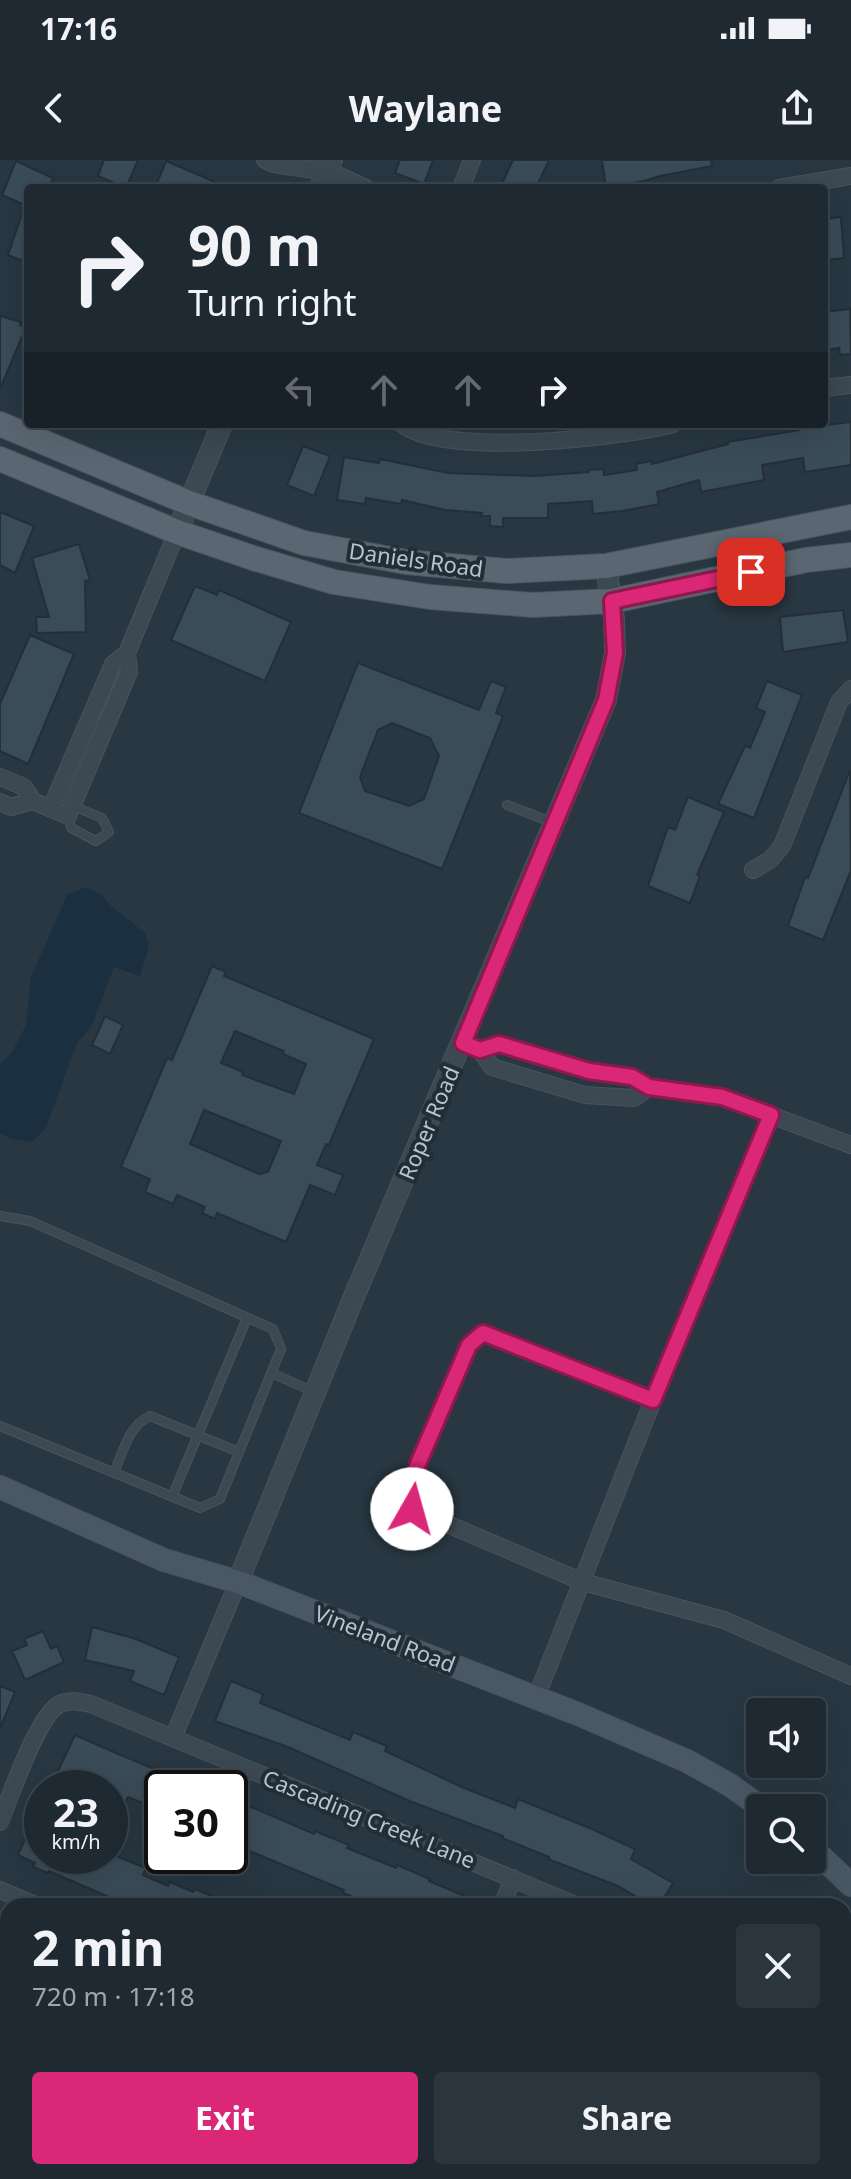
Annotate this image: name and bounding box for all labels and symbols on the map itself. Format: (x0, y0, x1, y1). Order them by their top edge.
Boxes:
street label: Daniels Road (347, 535, 485, 583)
pin (717, 538, 785, 606)
street label: Roper Road (391, 1061, 465, 1184)
position arrow (370, 1467, 454, 1551)
street label: Vineland Road (311, 1597, 460, 1679)
street label: Cascading Creek Lane (259, 1762, 480, 1874)
speed limit sign: 30 (144, 1770, 248, 1874)

